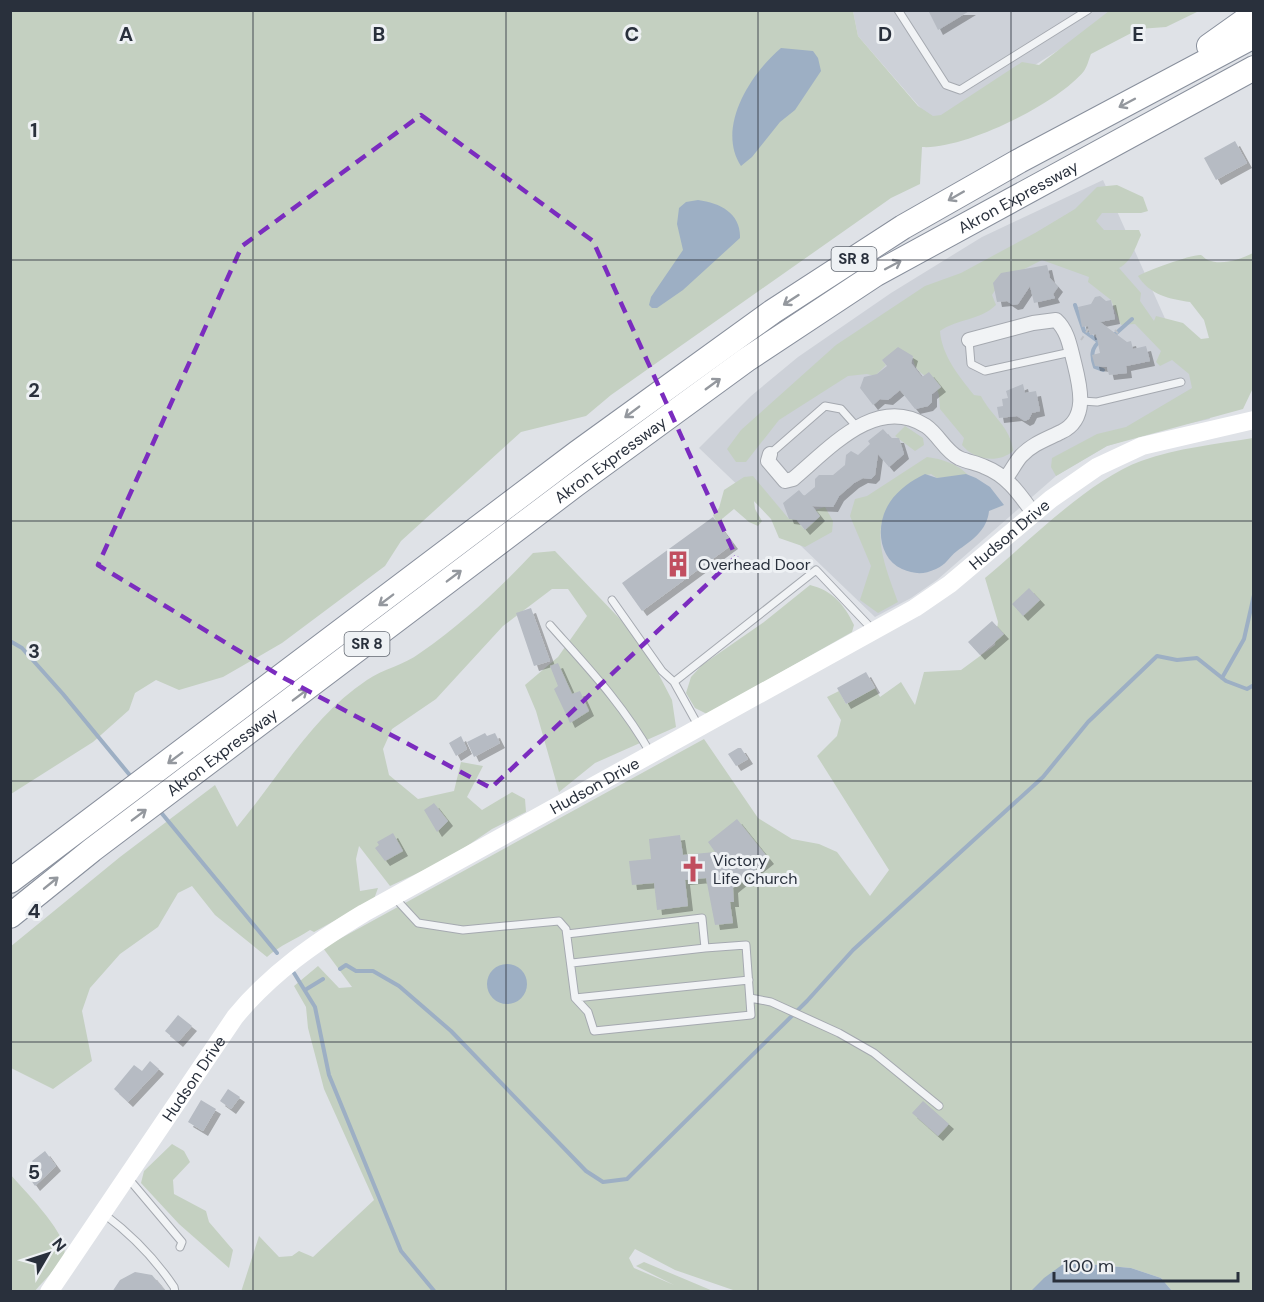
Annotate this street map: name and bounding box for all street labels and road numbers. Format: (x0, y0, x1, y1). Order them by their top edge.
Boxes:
street label: Akron Expressway (954, 155, 1082, 238)
road number: SR 8 (832, 247, 876, 271)
street label: Akron Expressway (550, 411, 670, 508)
street label: Hudson Drive (964, 494, 1054, 574)
road number: SR 8 (344, 632, 389, 656)
street label: Akron Expressway (162, 703, 282, 801)
street label: Hudson Drive (546, 752, 643, 819)
street label: Hudson Drive (157, 1031, 230, 1125)

